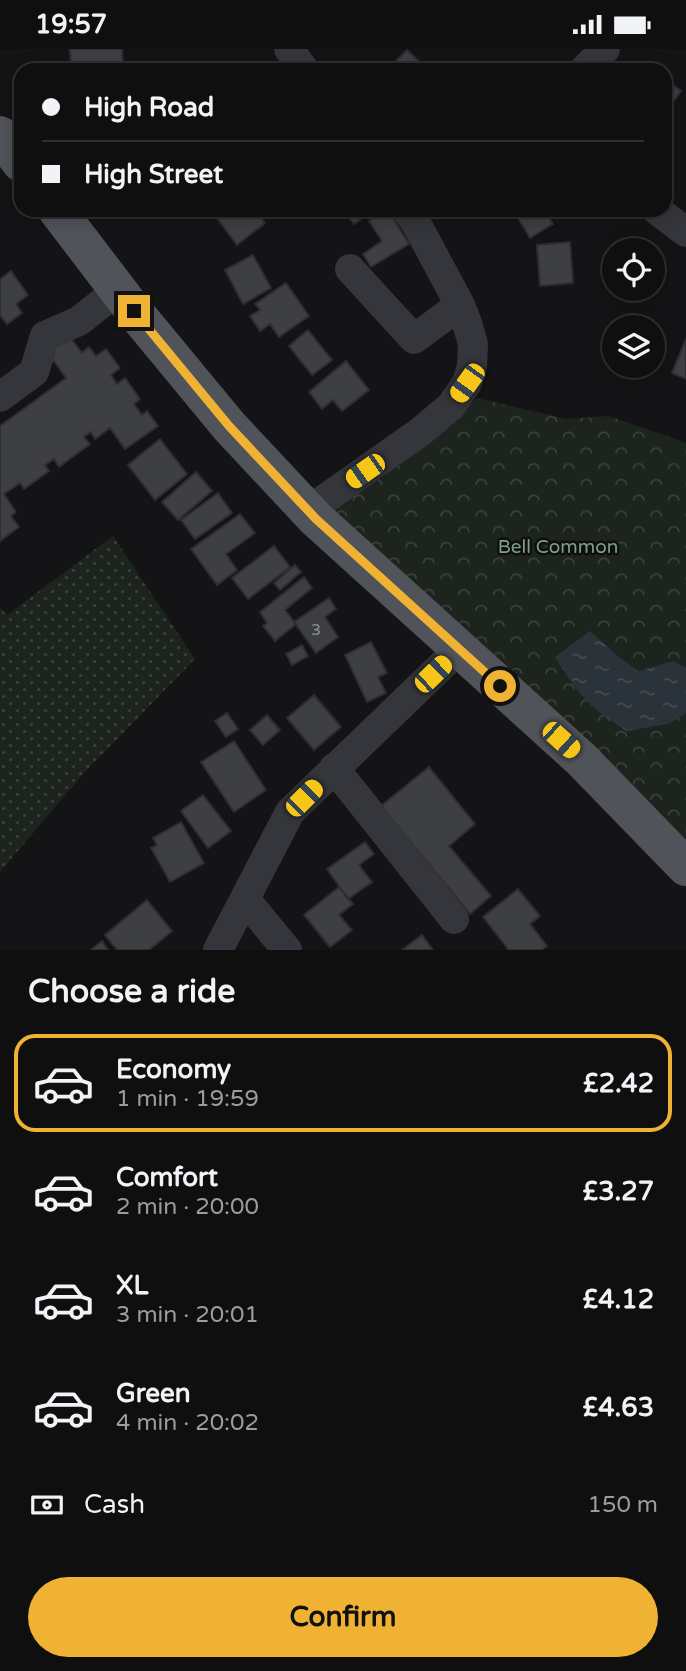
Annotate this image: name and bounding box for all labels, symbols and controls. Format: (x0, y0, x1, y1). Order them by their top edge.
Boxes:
text: 19:57 (35, 9, 107, 40)
text: High Road (84, 92, 214, 123)
text: High Street (84, 159, 223, 190)
map controls (602, 238, 665, 378)
button: locate (602, 238, 665, 301)
route end (118, 295, 150, 327)
button: layers (602, 315, 665, 378)
car (447, 360, 488, 406)
car (342, 450, 389, 492)
park label: Bell Common (498, 536, 618, 558)
house number: 3 (311, 620, 321, 640)
car (411, 652, 456, 696)
route start (484, 670, 516, 702)
car (539, 718, 584, 762)
car (282, 776, 327, 820)
text: Choose a ride (28, 973, 235, 1011)
icon: car (32, 1052, 95, 1115)
text: Economy (116, 1054, 231, 1085)
text: £2.42 (583, 1068, 654, 1099)
text: 1 min · 19:59 (116, 1085, 259, 1113)
icon: car (32, 1160, 95, 1223)
text: Comfort (116, 1162, 218, 1193)
text: £3.27 (583, 1176, 654, 1207)
text: 2 min · 20:00 (116, 1193, 259, 1221)
icon: car (32, 1268, 95, 1331)
text: XL (116, 1270, 148, 1301)
text: £4.12 (583, 1284, 654, 1315)
text: 3 min · 20:01 (116, 1301, 259, 1329)
icon: car (32, 1376, 95, 1439)
text: Green (116, 1378, 191, 1409)
text: £4.63 (583, 1392, 654, 1423)
text: 4 min · 20:02 (116, 1409, 259, 1437)
icon: cash (28, 1486, 66, 1524)
text: Cash (84, 1489, 145, 1520)
text: 150 m (588, 1491, 658, 1519)
button: Confirm (28, 1577, 658, 1657)

